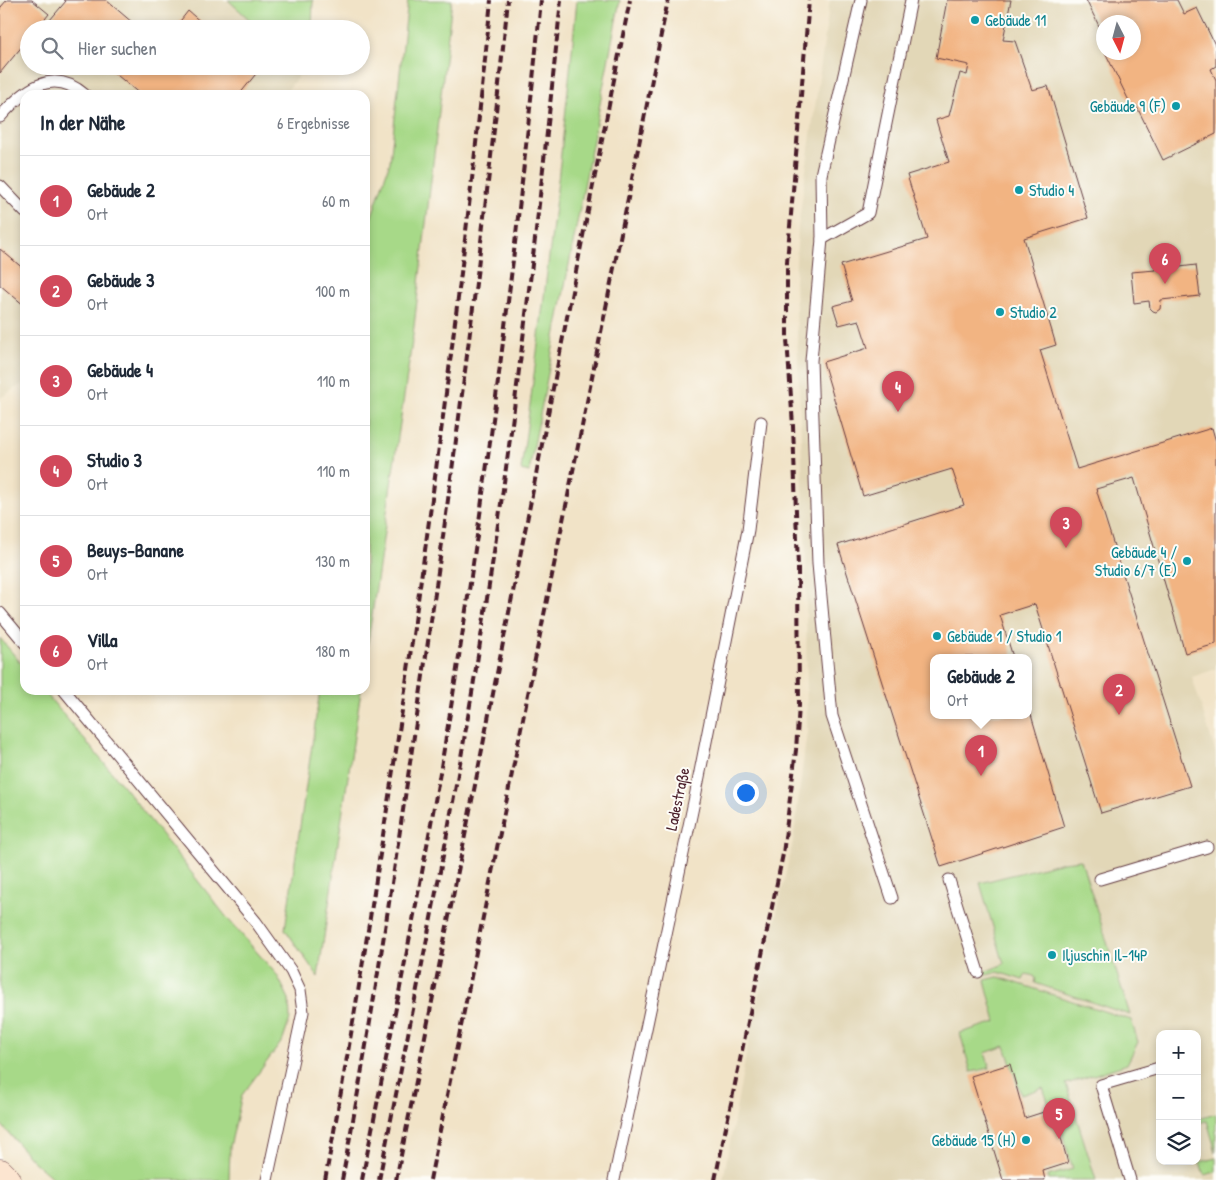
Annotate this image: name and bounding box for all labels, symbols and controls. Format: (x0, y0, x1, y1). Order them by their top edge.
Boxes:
place label: Gebäude 11 (985, 9, 1046, 31)
marker: Gebäude 11 (969, 14, 981, 26)
north arrow (1096, 15, 1141, 60)
search box (20, 20, 370, 75)
icon: search (38, 34, 66, 62)
text: Hier suchen (78, 35, 157, 61)
place label: Gebäude 9 (F) (1090, 95, 1166, 117)
marker: Gebäude 9 (F) (1170, 100, 1182, 112)
text: In der Nähe (40, 108, 125, 137)
text: 6 Ergebnisse (277, 112, 350, 134)
text: Gebäude 2 (87, 177, 155, 203)
place label: Studio 4 (1029, 179, 1074, 201)
marker: Studio 4 (1013, 184, 1025, 196)
text: 1 (53, 190, 59, 212)
text: 60 m (322, 190, 350, 212)
text: Ort (87, 203, 108, 225)
pin: 6 (1149, 243, 1181, 284)
text: Gebäude 3 (87, 267, 154, 293)
text: 2 (52, 280, 60, 302)
text: 100 m (315, 280, 350, 302)
text: Ort (87, 293, 108, 315)
place label: Studio 2 (1010, 301, 1057, 323)
marker: Studio 2 (994, 306, 1006, 318)
text: Gebäude 4 (87, 357, 153, 383)
text: 3 (52, 370, 60, 392)
text: 110 m (317, 370, 350, 392)
pin: 4 (882, 371, 914, 412)
text: Ort (87, 383, 108, 405)
text: Studio 3 (87, 447, 142, 473)
text: 4 (53, 460, 59, 482)
text: 110 m (317, 460, 350, 482)
text: Ort (87, 473, 108, 495)
pin: 3 (1050, 507, 1082, 548)
text: Beuys-Banane (87, 537, 184, 563)
place label: Gebäude 4 / Studio 6/7 (E) (1095, 541, 1177, 581)
text: 5 (53, 550, 59, 572)
text: 130 m (315, 550, 350, 572)
marker: Gebäude 4 / Studio 6/7 (E) (1181, 555, 1193, 567)
text: Ort (87, 563, 108, 585)
place label: Gebäude 1 / Studio 1 (947, 625, 1062, 647)
text: Villa (87, 627, 118, 653)
marker: Gebäude 1 / Studio 1 (931, 630, 943, 642)
text: 6 (53, 640, 59, 662)
text: 180 m (316, 640, 350, 662)
text: Ort (87, 653, 108, 675)
popup (930, 654, 1032, 719)
text: Gebäude 2 (947, 663, 1015, 689)
pin: 2 (1103, 674, 1135, 715)
text: Ort (947, 689, 968, 711)
pin: 1 (965, 735, 997, 776)
street label: Ladestraße (660, 765, 695, 832)
your location (733, 780, 759, 806)
place label: Iljuschin Il-14P (1062, 944, 1148, 966)
marker: Iljuschin Il-14P (1046, 949, 1058, 961)
map controls (1156, 1030, 1201, 1165)
button: + (1156, 1030, 1201, 1075)
button: − (1156, 1075, 1201, 1120)
pin: 5 (1043, 1098, 1075, 1139)
button: layers (1156, 1120, 1201, 1165)
place label: Gebäude 15 (H) (931, 1129, 1016, 1151)
marker: Gebäude 15 (H) (1020, 1134, 1032, 1146)

